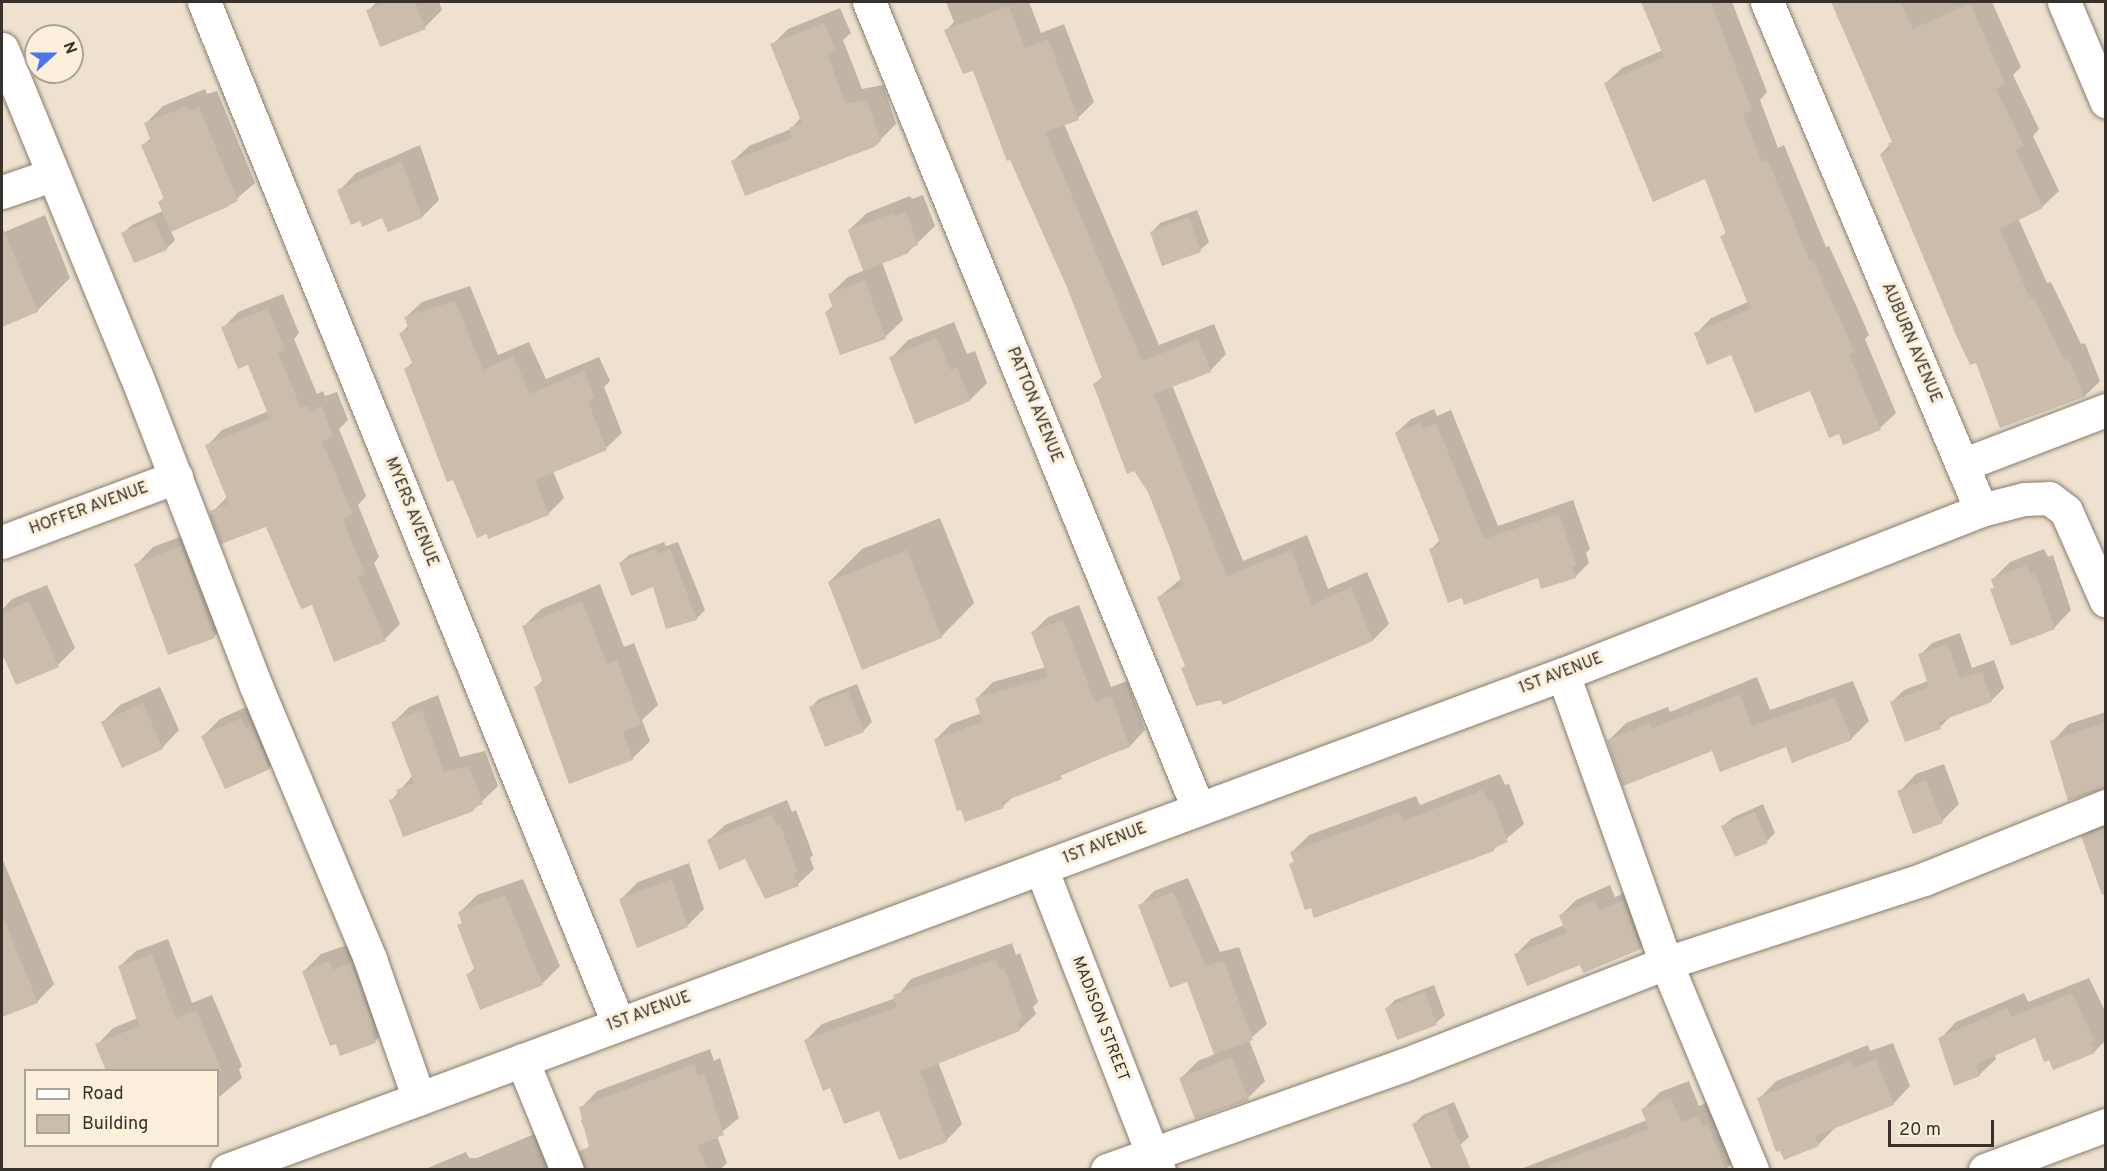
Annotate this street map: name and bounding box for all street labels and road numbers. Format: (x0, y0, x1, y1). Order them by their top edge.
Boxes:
street label: AUBURN AVENUE (1877, 280, 1945, 406)
street label: PATTON AVENUE (1002, 344, 1066, 466)
street label: MYERS AVENUE (380, 454, 442, 570)
street label: HOFFER AVENUE (27, 479, 151, 539)
street label: 1ST AVENUE (1516, 649, 1606, 699)
street label: 1ST AVENUE (1060, 819, 1150, 869)
street label: MADISON STREET (1067, 954, 1133, 1084)
street label: 1ST AVENUE (604, 988, 694, 1036)

